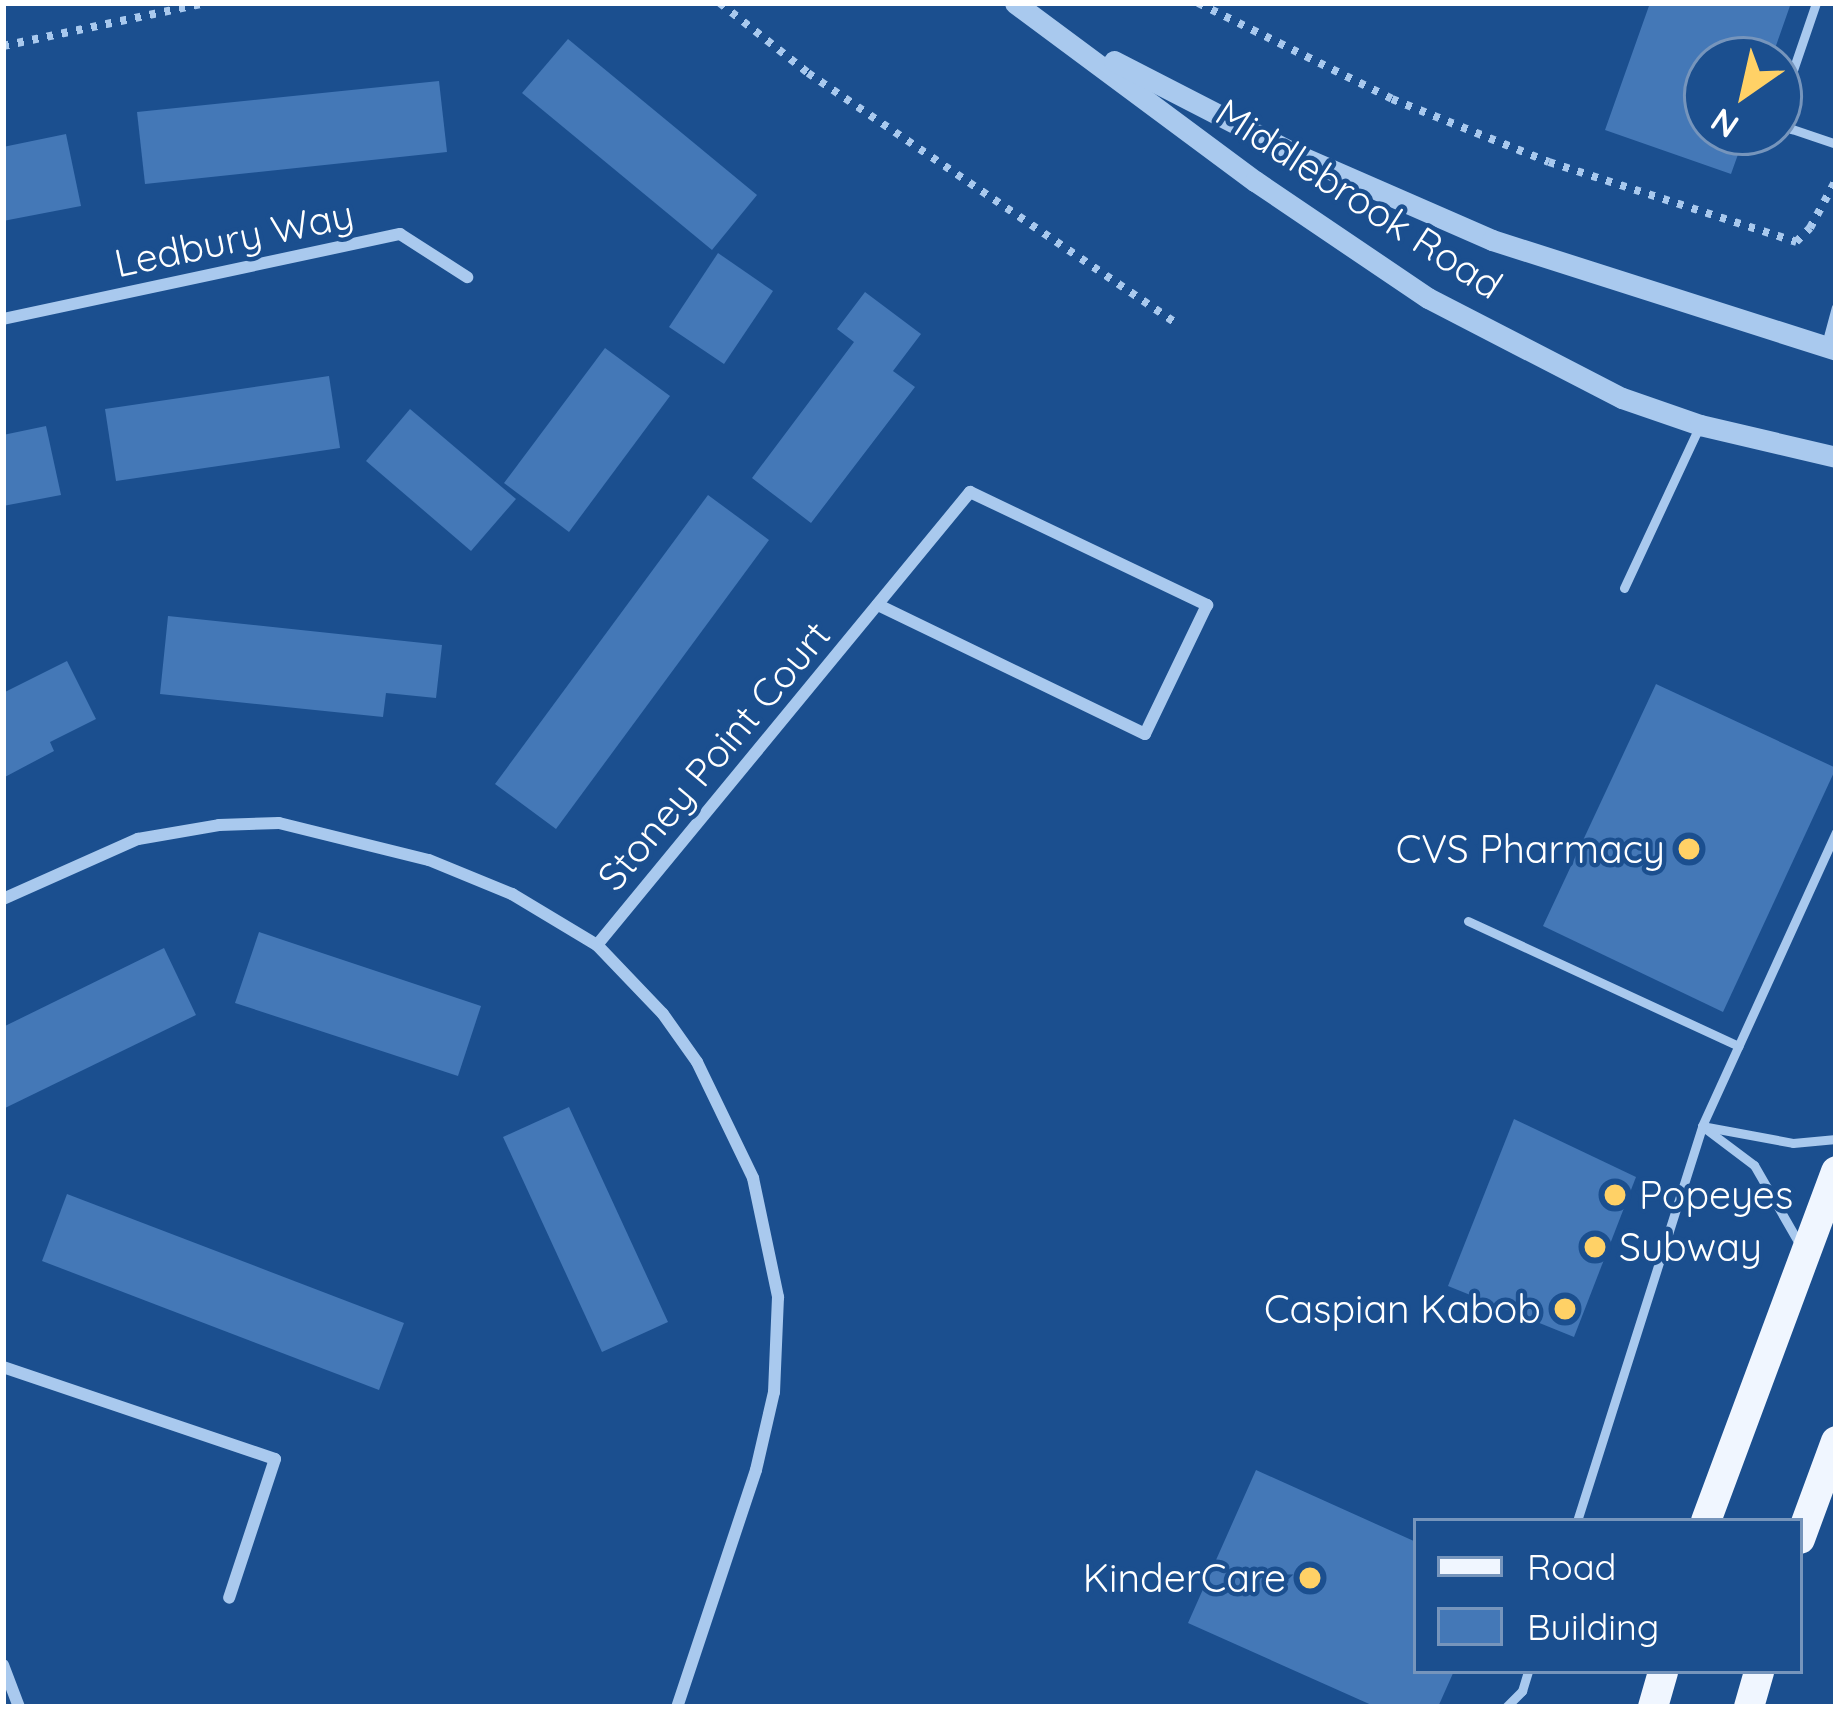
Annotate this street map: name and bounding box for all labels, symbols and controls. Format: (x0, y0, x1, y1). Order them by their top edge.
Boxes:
north arrow (1683, 36, 1803, 156)
street label: Middlebrook Road (1207, 89, 1511, 309)
text: N (1703, 100, 1746, 148)
street label: Ledbury Way (110, 191, 358, 287)
street label: Stoney Point Court (588, 612, 840, 900)
place label: CVS Pharmacy (1396, 826, 1665, 872)
marker: CVS Pharmacy (1676, 836, 1702, 862)
place label: Popeyes (1639, 1172, 1793, 1218)
marker: Popeyes (1602, 1182, 1628, 1208)
place label: Subway (1619, 1224, 1762, 1270)
marker: Subway (1582, 1234, 1608, 1260)
place label: Caspian Kabob (1264, 1286, 1541, 1332)
marker: Caspian Kabob (1552, 1296, 1578, 1322)
legend (1413, 1518, 1803, 1674)
text: Road (1527, 1544, 1616, 1589)
place label: KinderCare (1083, 1555, 1286, 1601)
marker: KinderCare (1297, 1565, 1323, 1591)
text: Building (1527, 1604, 1659, 1649)

